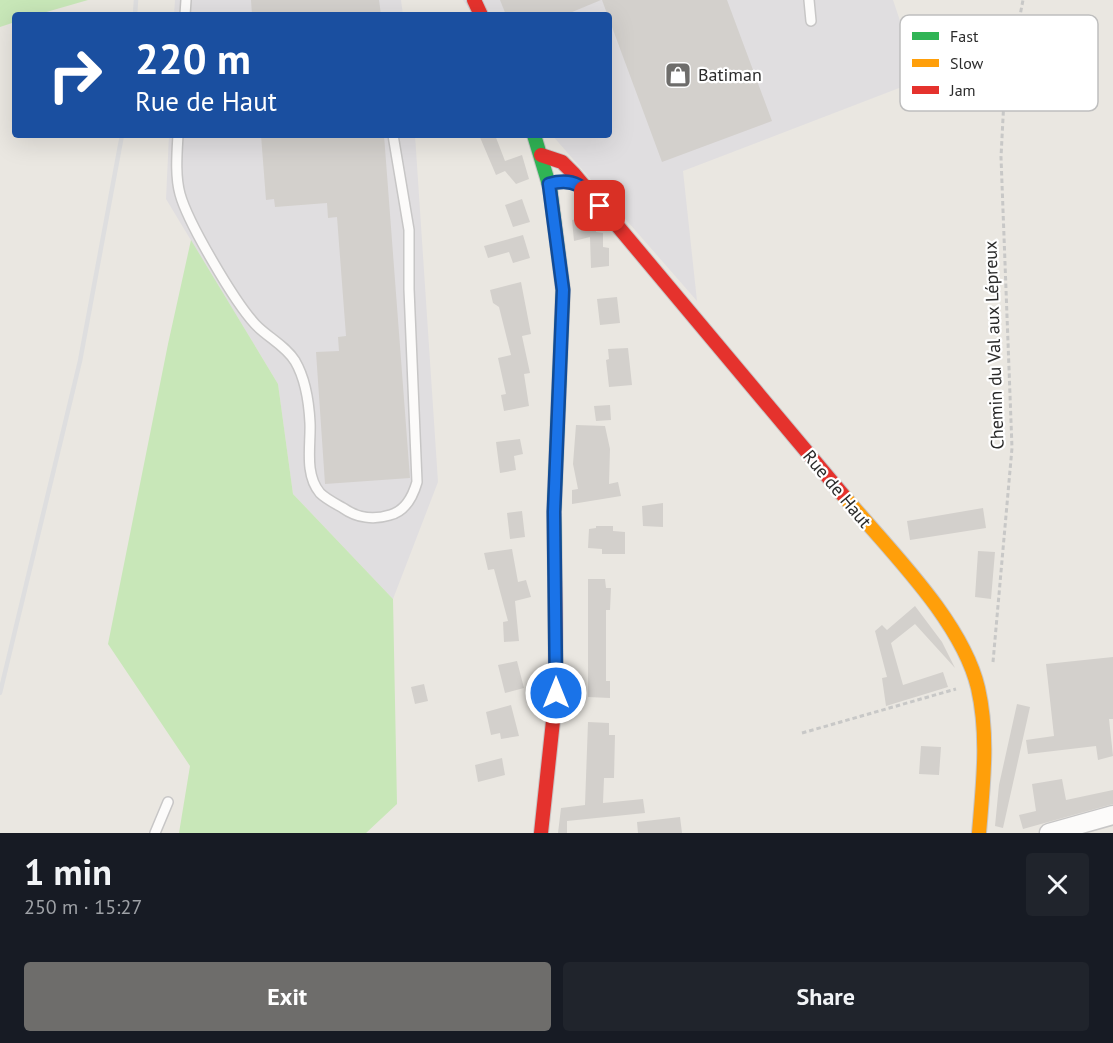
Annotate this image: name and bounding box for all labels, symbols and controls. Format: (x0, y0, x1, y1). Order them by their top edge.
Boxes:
legend (900, 15, 1098, 111)
text: Fast (950, 26, 979, 46)
text: 220 m (135, 31, 251, 86)
icon: right (36, 36, 114, 114)
text: Slow (950, 53, 984, 73)
shop icon: Batiman (663, 60, 693, 90)
place label: Batiman (698, 63, 762, 86)
text: Jam (949, 80, 976, 100)
text: Rue de Haut (135, 84, 277, 118)
pin (574, 180, 625, 231)
icon: arrive (583, 189, 616, 222)
street label: Chemin du Val aux Lépreux (978, 240, 1009, 450)
street label: Rue de Haut (798, 445, 877, 532)
position arrow (524, 661, 588, 725)
text: 1 min (24, 848, 112, 895)
button: close (1026, 853, 1089, 916)
text: 250 m · 15:27 (24, 894, 142, 920)
button: Exit (24, 962, 551, 1031)
button: Share (563, 962, 1089, 1031)

